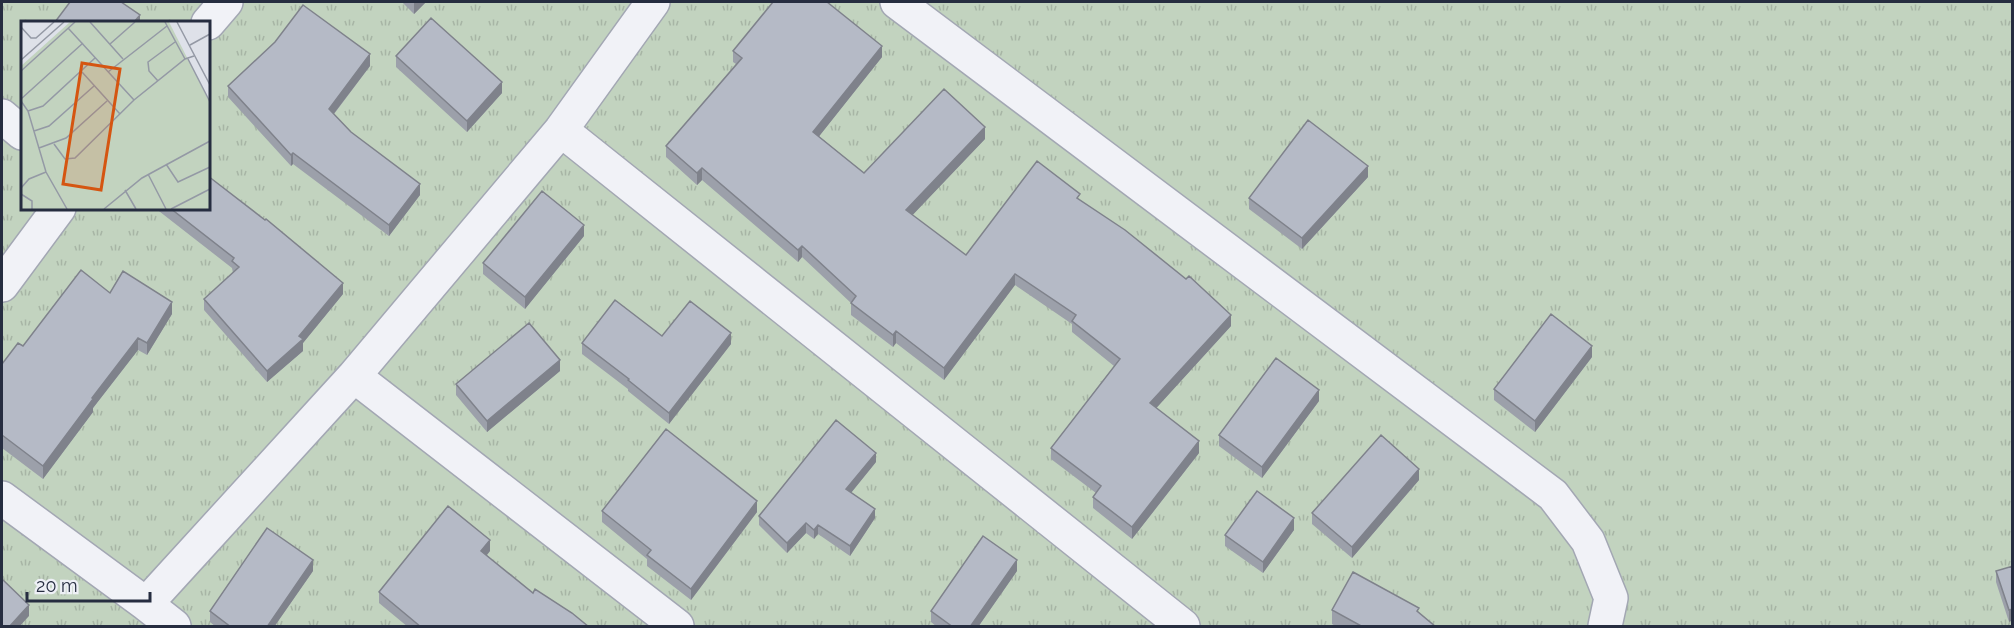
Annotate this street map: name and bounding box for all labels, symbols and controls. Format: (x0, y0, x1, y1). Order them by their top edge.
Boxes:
inset map (21, 21, 210, 210)
scale bar (27, 565, 150, 603)
text: 20 m (36, 575, 78, 596)

